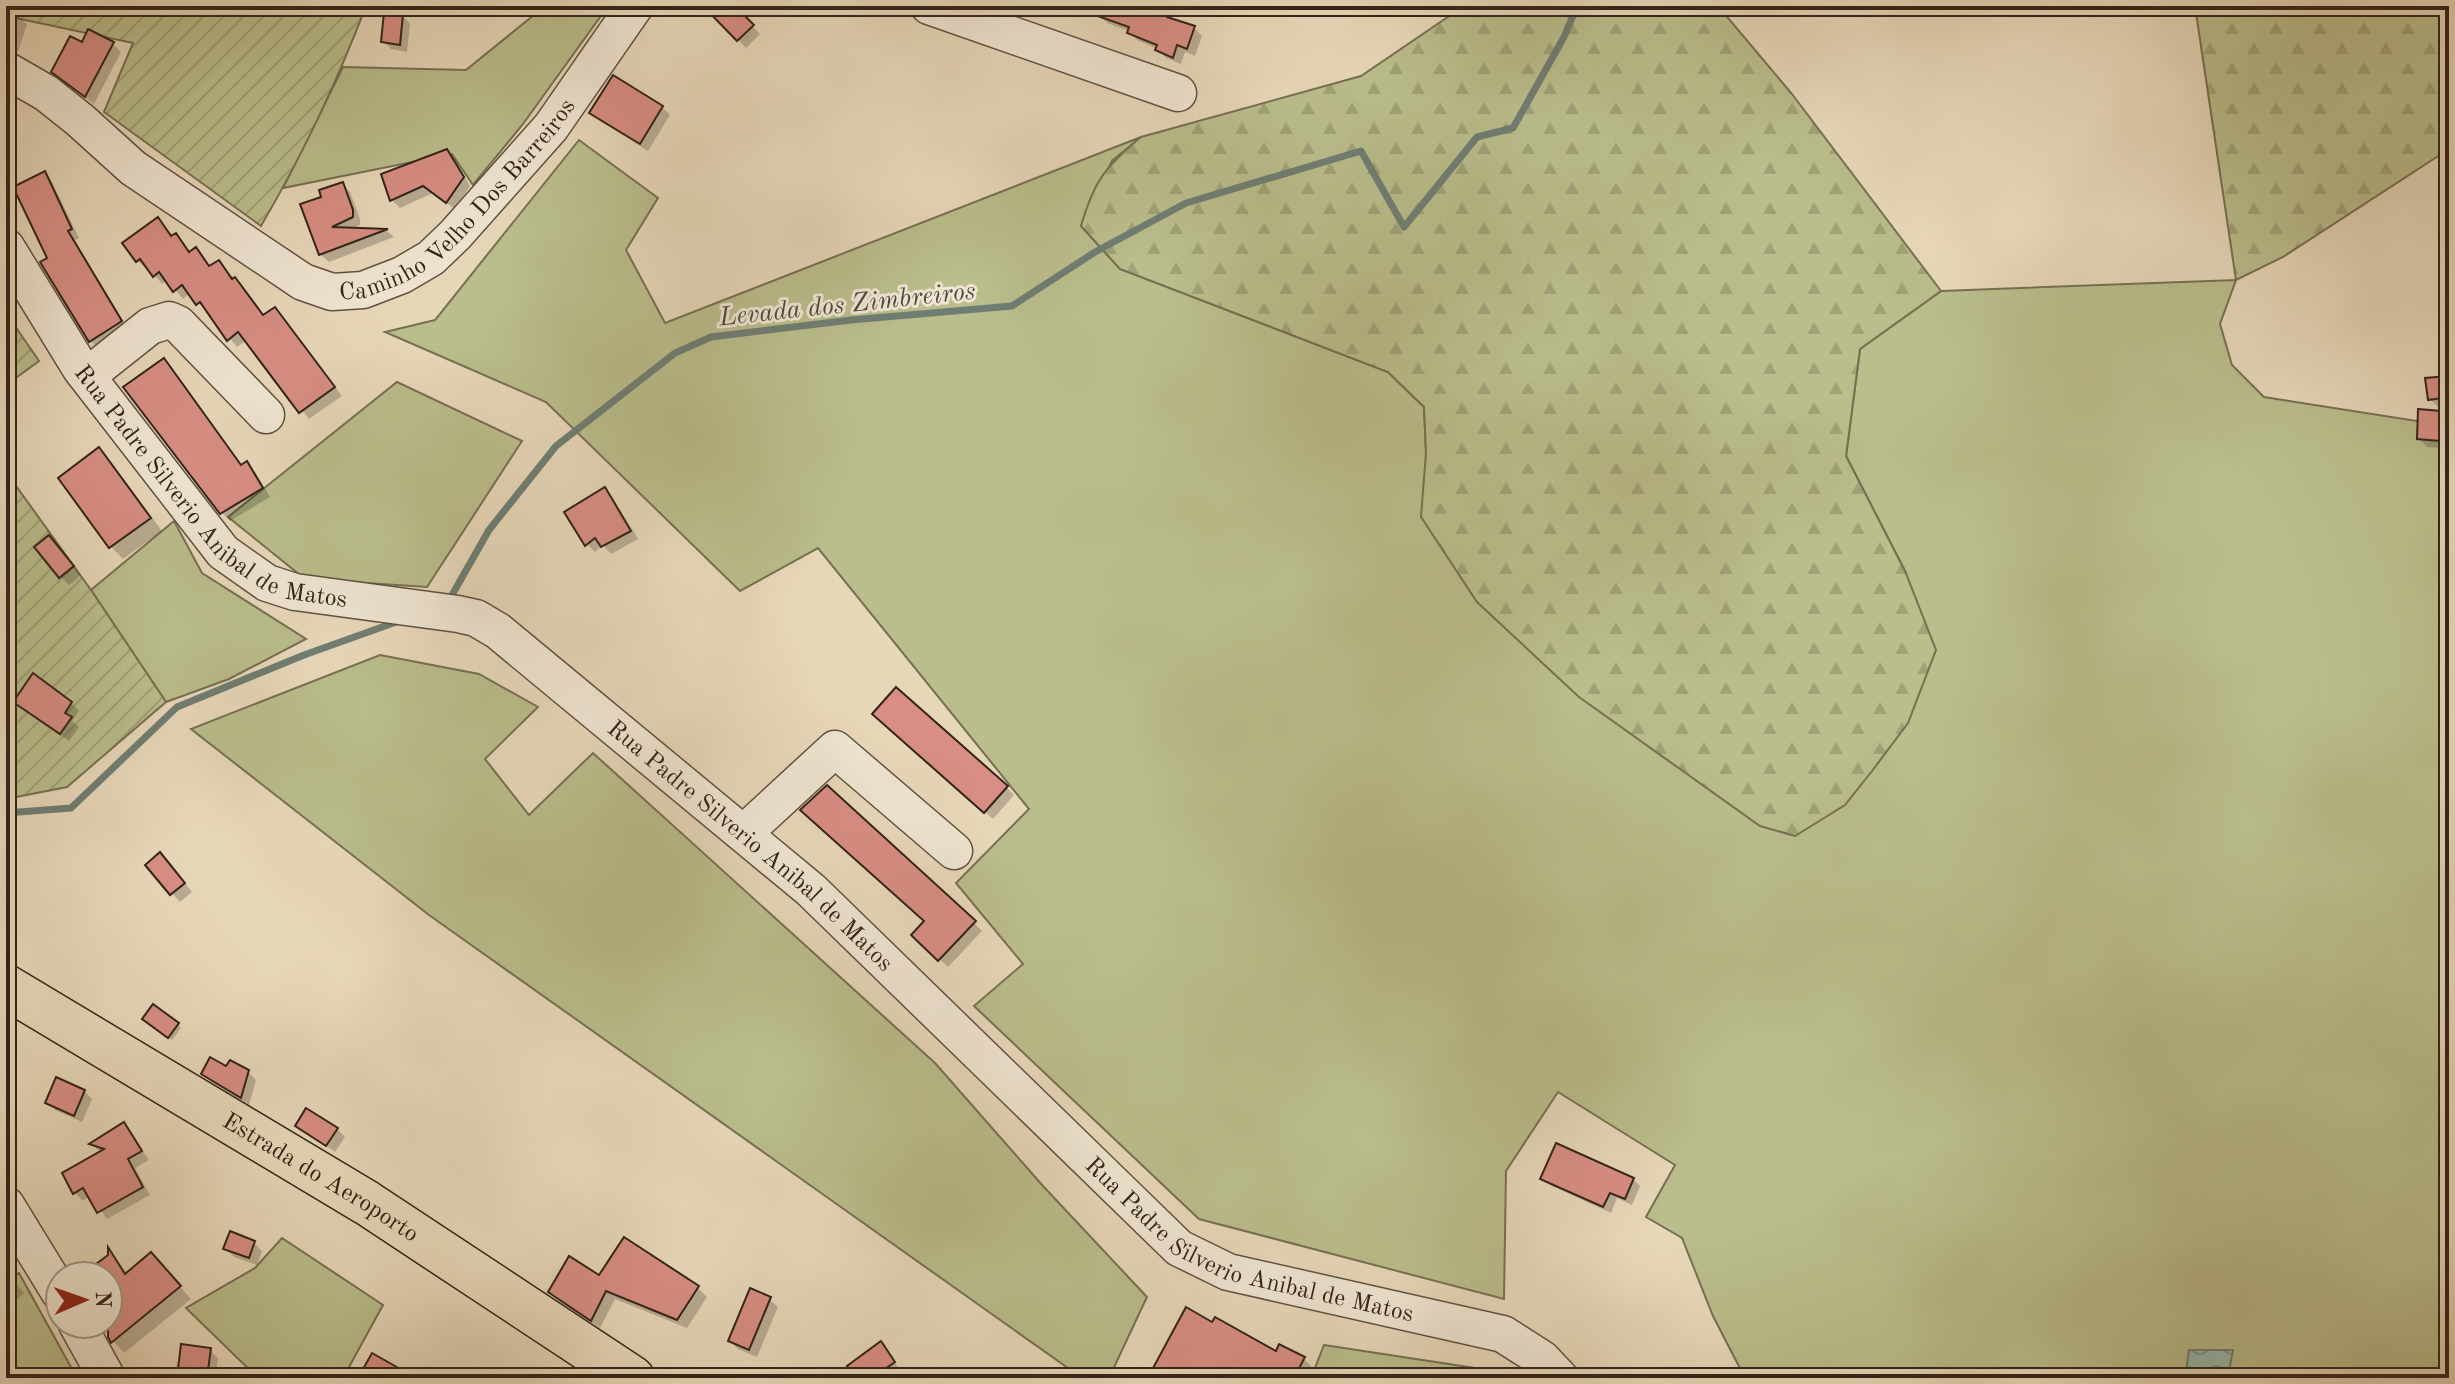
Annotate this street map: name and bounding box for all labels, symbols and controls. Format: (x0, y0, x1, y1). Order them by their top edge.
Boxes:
street label: Caminho Velho Dos Barreiros (338, 95, 581, 306)
water label: Levada dos Zimbreiros (717, 279, 977, 332)
street label: Rua Padre Silverio Anibal de Matos (69, 361, 349, 613)
street label: Rua Padre Silverio Anibal de Matos (602, 717, 897, 977)
street label: Estrada do Aeroporto (218, 1110, 422, 1248)
street label: Rua Padre Silverio Anibal de Matos (1080, 1154, 1416, 1327)
north arrow (44, 1260, 124, 1340)
text: N (91, 1291, 113, 1308)

